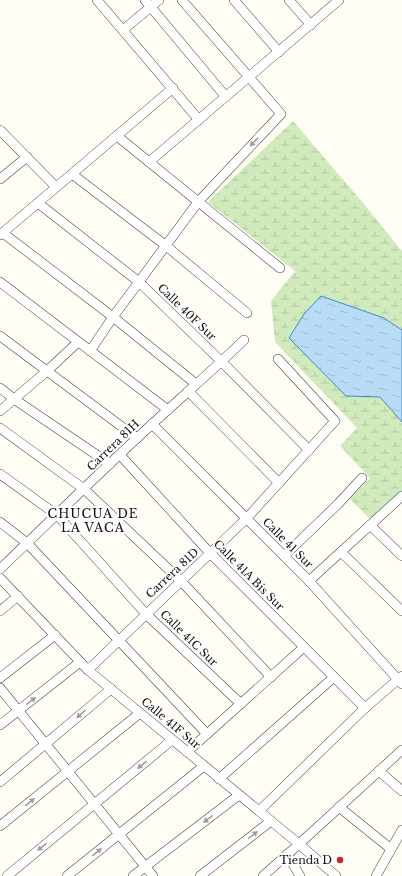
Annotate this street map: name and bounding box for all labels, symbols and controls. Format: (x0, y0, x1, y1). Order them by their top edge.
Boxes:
one-way arrow (249, 137, 259, 147)
street label: Calle 40F Sur (155, 281, 220, 344)
street label: Carrera 81H (84, 416, 142, 474)
district label: CHUCUA DE LA VACA (48, 506, 138, 535)
street label: Calle 41 Sur (260, 515, 317, 572)
street label: Calle 41A Bis Sur (211, 537, 288, 614)
street label: Carrera 81D (143, 545, 202, 601)
street label: Calle 41C Sur (157, 607, 221, 669)
street label: Calle 41F Sur (139, 694, 204, 752)
one-way arrow (25, 696, 36, 705)
one-way arrow (76, 710, 87, 719)
one-way arrow (137, 760, 148, 769)
one-way arrow (25, 798, 36, 806)
one-way arrow (202, 814, 213, 823)
one-way arrow (247, 831, 258, 839)
one-way arrow (36, 843, 47, 852)
one-way arrow (92, 847, 103, 856)
place label: Tienda D (280, 853, 332, 867)
marker: Tienda D (335, 855, 345, 865)

